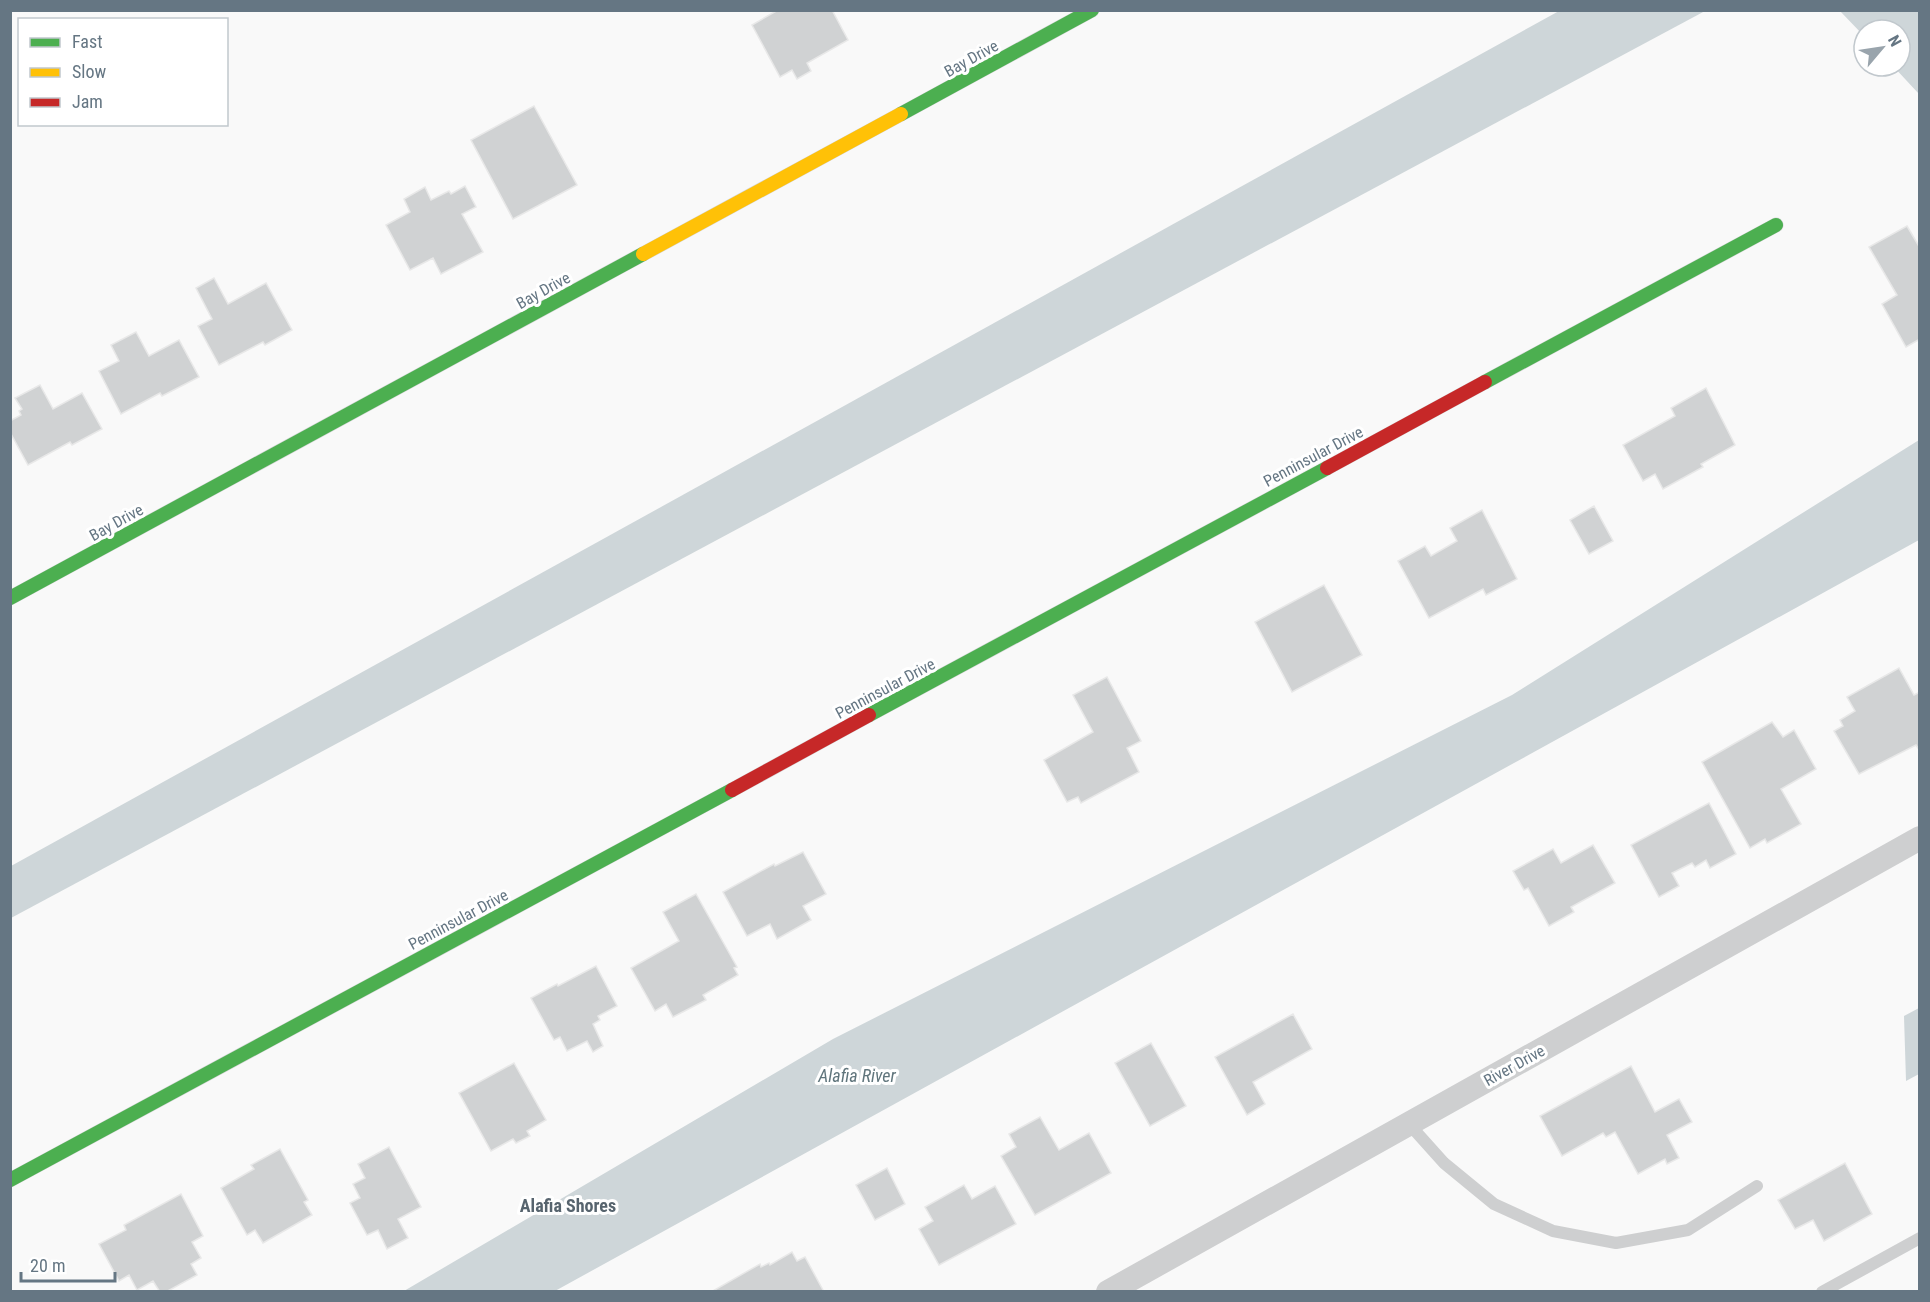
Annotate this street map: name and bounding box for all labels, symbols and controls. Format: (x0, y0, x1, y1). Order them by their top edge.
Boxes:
legend (18, 18, 228, 126)
north arrow (1852, 18, 1912, 78)
text: Fast (72, 31, 103, 52)
text: N (1884, 32, 1905, 50)
street label: Bay Drive (941, 36, 1001, 81)
text: Slow (72, 61, 107, 82)
text: Jam (72, 91, 103, 112)
street label: Bay Drive (513, 268, 573, 313)
street label: Penninsular Drive (1260, 422, 1366, 491)
street label: Bay Drive (86, 500, 146, 545)
street label: Penninsular Drive (832, 654, 938, 723)
street label: Penninsular Drive (405, 885, 511, 954)
street label: River Drive (1480, 1041, 1548, 1090)
water label: Alafia River (817, 1065, 896, 1086)
district label: Alafia Shores (520, 1195, 616, 1216)
scale bar (21, 1245, 116, 1283)
text: 20 m (30, 1255, 65, 1276)

